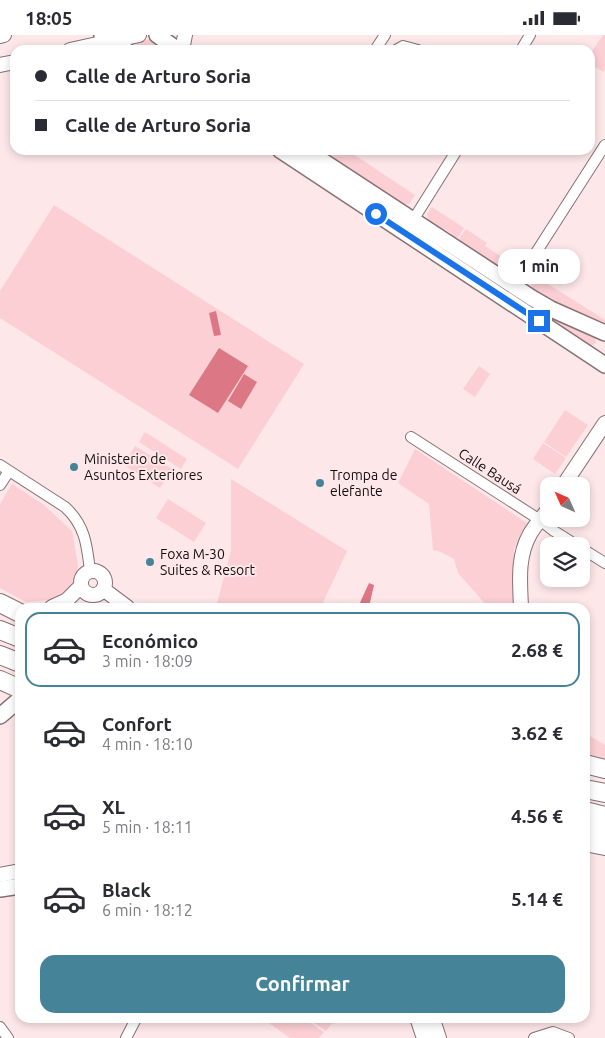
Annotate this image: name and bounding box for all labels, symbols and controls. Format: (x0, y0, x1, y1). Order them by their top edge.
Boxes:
text: 18:05 (25, 7, 73, 29)
text: Calle de Arturo Soria (65, 65, 251, 87)
text: Calle de Arturo Soria (65, 114, 251, 136)
route start (365, 203, 387, 225)
callout: 1 min (498, 249, 580, 283)
text: 1 min (519, 257, 559, 275)
route end (528, 310, 550, 332)
street label: Calle Bausá (456, 445, 524, 497)
place label: Ministerio de Asuntos Exteriores (84, 451, 203, 483)
marker: Ministerio de Asuntos Exteriores (68, 461, 80, 473)
place label: Trompa de elefante (330, 467, 397, 499)
marker: Trompa de elefante (314, 477, 326, 489)
north arrow (540, 477, 590, 527)
map controls (540, 477, 590, 587)
button: layers (540, 537, 590, 587)
place label: Foxa M-30 Suites & Resort (160, 546, 256, 578)
marker: Foxa M-30 Suites & Resort (144, 556, 156, 568)
icon: car (42, 627, 87, 672)
text: Económico (102, 630, 198, 652)
text: 2.68 € (511, 639, 563, 661)
text: 3 min · 18:09 (102, 652, 193, 670)
icon: car (42, 710, 87, 755)
text: Confort (102, 713, 172, 735)
text: 3.62 € (511, 722, 563, 744)
text: 4 min · 18:10 (102, 735, 193, 753)
icon: car (42, 793, 87, 838)
text: XL (102, 796, 125, 818)
text: 4.56 € (511, 805, 563, 827)
text: 5 min · 18:11 (102, 818, 193, 836)
icon: car (42, 876, 87, 921)
text: Black (102, 879, 151, 901)
text: 5.14 € (511, 888, 563, 910)
text: 6 min · 18:12 (102, 901, 193, 919)
button: Confirmar (40, 955, 565, 1013)

